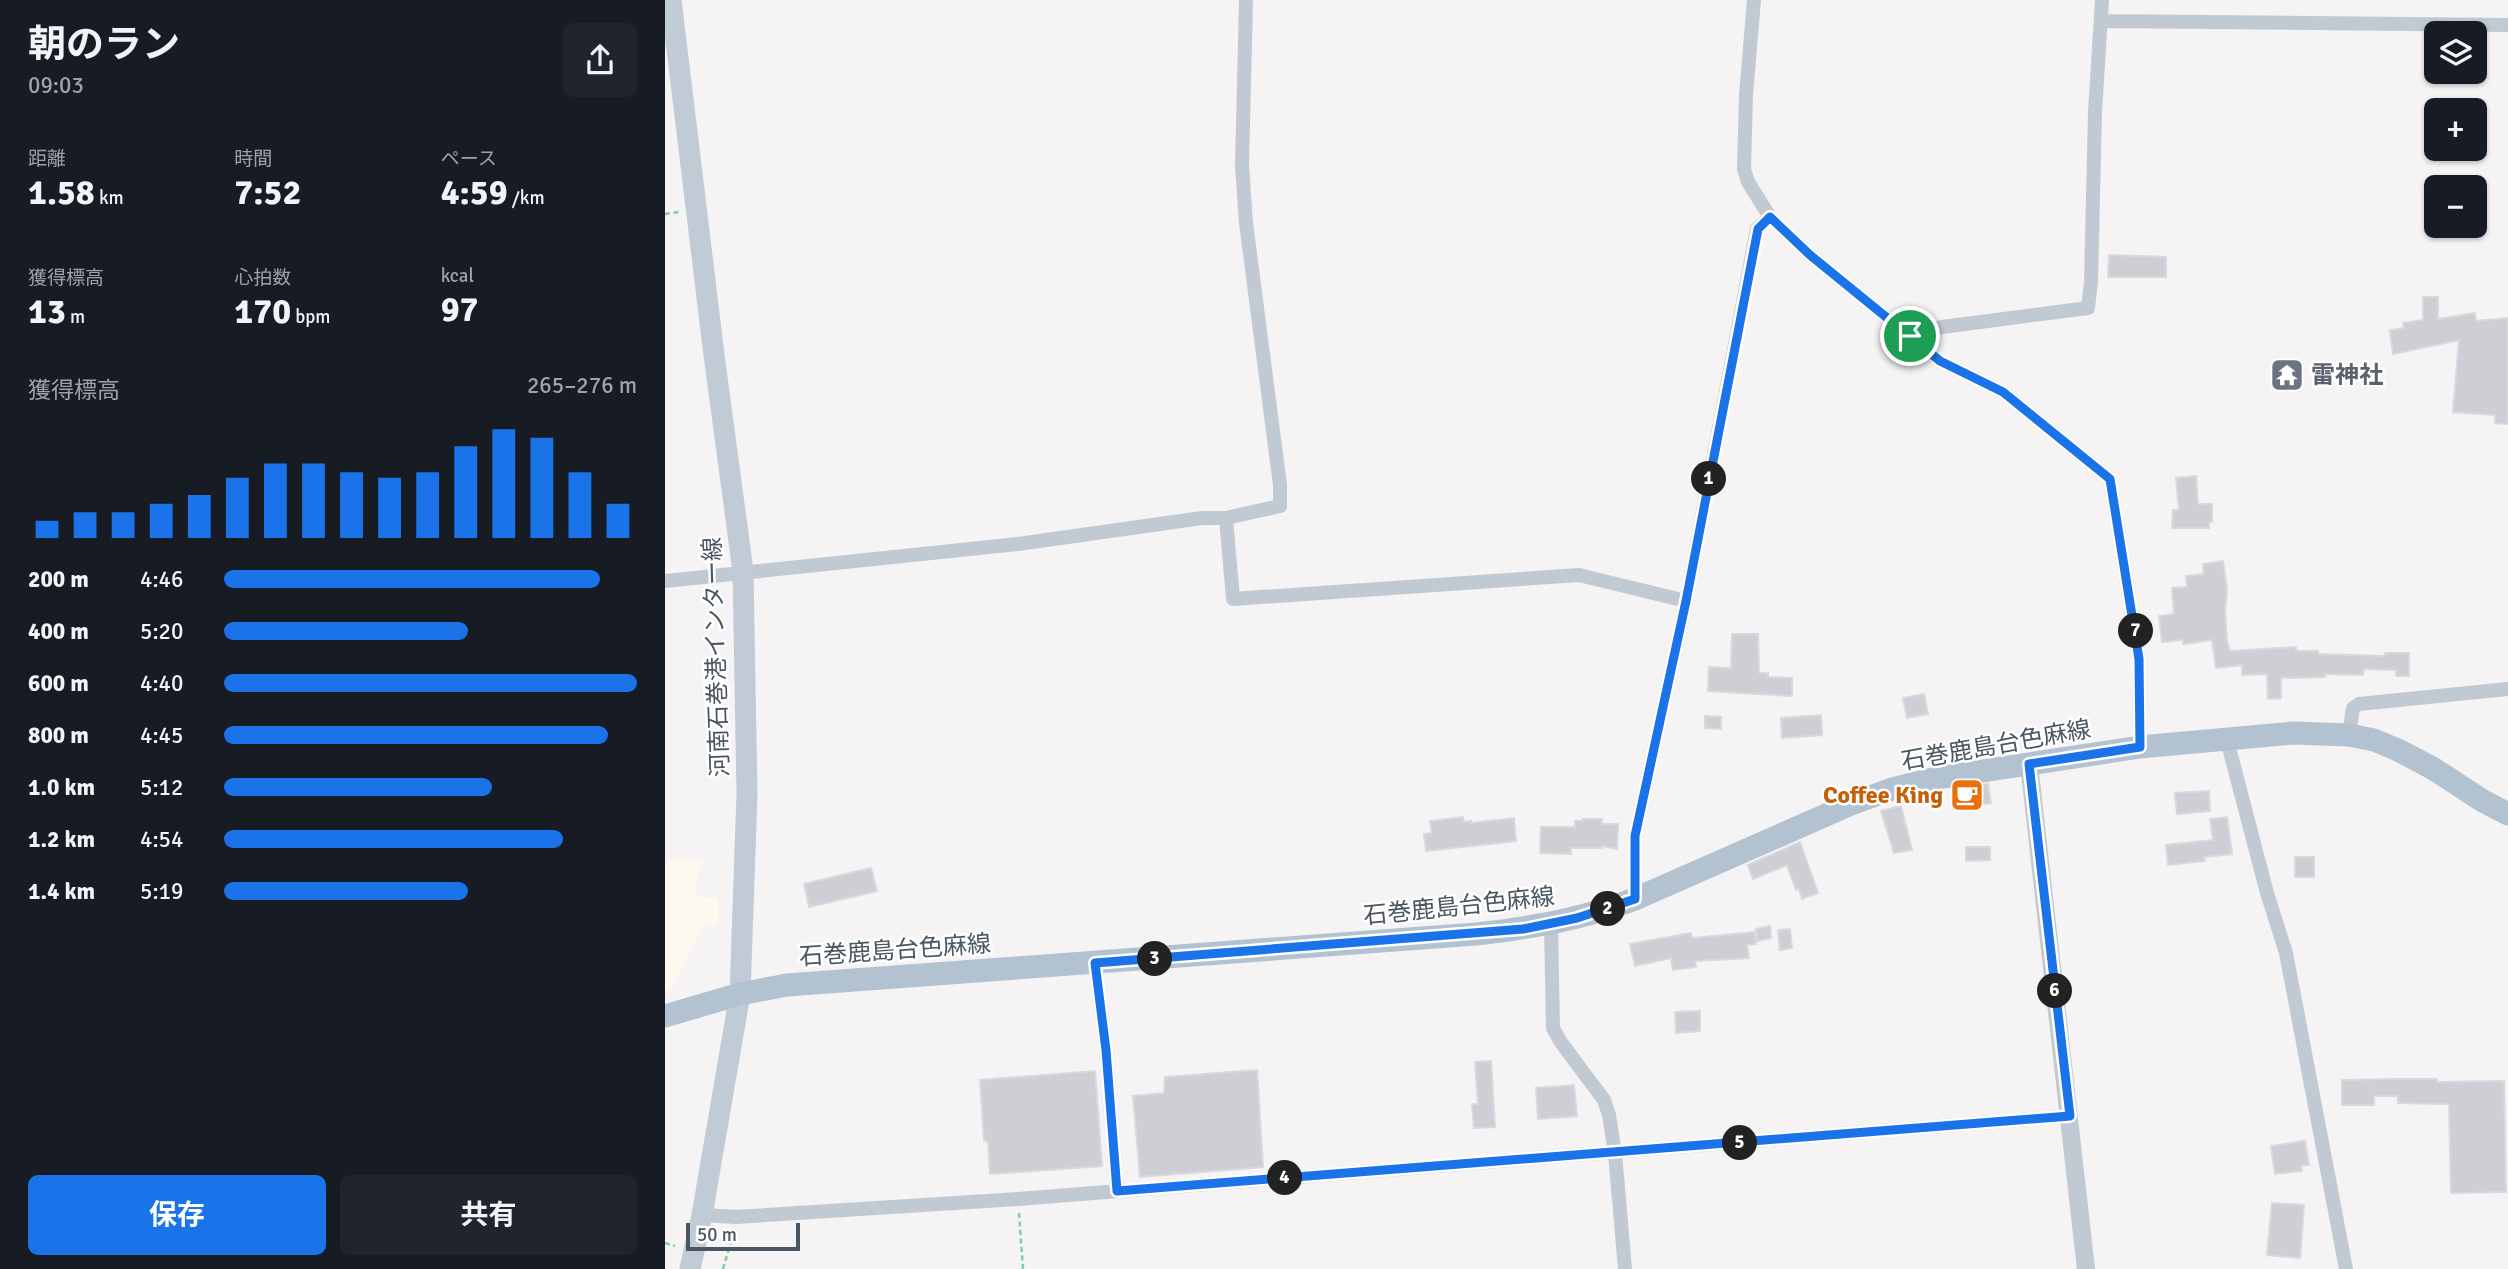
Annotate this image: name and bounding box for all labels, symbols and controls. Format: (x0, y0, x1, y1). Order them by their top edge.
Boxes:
text: 朝のラン (28, 21, 180, 68)
map controls (2424, 21, 2487, 238)
button: layers (2424, 21, 2487, 84)
button: share (563, 23, 637, 97)
text: 09:03 (28, 71, 84, 100)
button: + (2424, 98, 2487, 161)
text: 距離 (28, 147, 66, 171)
text: 時間 (234, 147, 272, 171)
text: ペース (441, 147, 497, 171)
text: 1.58 (28, 171, 95, 214)
text: 7:52 (234, 171, 301, 214)
text: 4:59 (441, 171, 508, 214)
button: − (2424, 175, 2487, 238)
text: km (95, 186, 124, 210)
text: /km (508, 186, 545, 210)
text: kcal (441, 264, 474, 288)
text: 獲得標高 (28, 266, 104, 290)
text: 心拍数 (234, 266, 291, 290)
text: 97 (441, 288, 478, 331)
text: 13 (28, 290, 66, 333)
text: 170 (234, 290, 291, 333)
text: m (66, 305, 85, 329)
text: bpm (291, 305, 330, 329)
pin (1880, 306, 1940, 366)
icon: arrive (1891, 317, 1929, 355)
temple icon: 雷神社 (2268, 356, 2306, 394)
place label: 雷神社 (2311, 360, 2383, 390)
text: 265–276 m (527, 371, 637, 400)
text: 獲得標高 (28, 376, 120, 405)
pin: 1 (1691, 462, 1727, 496)
text: 1 (1703, 466, 1714, 490)
street label: 河南石巻港インター線 (697, 537, 735, 777)
text: 200 m (28, 565, 89, 594)
text: 4:46 (140, 565, 183, 594)
pin: 7 (2119, 614, 2153, 648)
text: 400 m (28, 617, 89, 646)
text: 5:20 (140, 617, 183, 646)
text: 7 (2130, 618, 2141, 642)
text: 600 m (28, 669, 89, 698)
text: 4:40 (140, 669, 183, 698)
street label: 石巻鹿島台色麻線 (1899, 714, 2093, 776)
text: 800 m (28, 721, 89, 750)
text: 4:45 (140, 721, 183, 750)
text: 1.0 km (28, 773, 95, 802)
text: 5:12 (140, 773, 183, 802)
cafe icon: Coffee King (1948, 776, 1986, 814)
place label: Coffee King (1823, 780, 1943, 810)
text: 1.2 km (28, 825, 95, 854)
text: 4:54 (140, 825, 183, 854)
text: 1.4 km (28, 877, 95, 906)
text: 5:19 (140, 877, 183, 906)
street label: 石巻鹿島台色麻線 (1362, 881, 1556, 931)
pin: 2 (1591, 892, 1625, 926)
text: 2 (1602, 896, 1613, 920)
street label: 石巻鹿島台色麻線 (798, 928, 992, 972)
pin: 3 (1137, 942, 1173, 976)
text: 3 (1149, 946, 1160, 970)
pin: 6 (2037, 974, 2073, 1009)
text: 6 (2049, 978, 2060, 1002)
pin: 5 (1723, 1126, 1757, 1160)
text: 5 (1734, 1130, 1745, 1154)
pin: 4 (1267, 1160, 1303, 1196)
text: 4 (1279, 1165, 1290, 1189)
button: 保存 (28, 1175, 326, 1255)
button: 共有 (340, 1175, 637, 1255)
scale bar (686, 1220, 800, 1252)
text: 50 m (697, 1223, 737, 1247)

